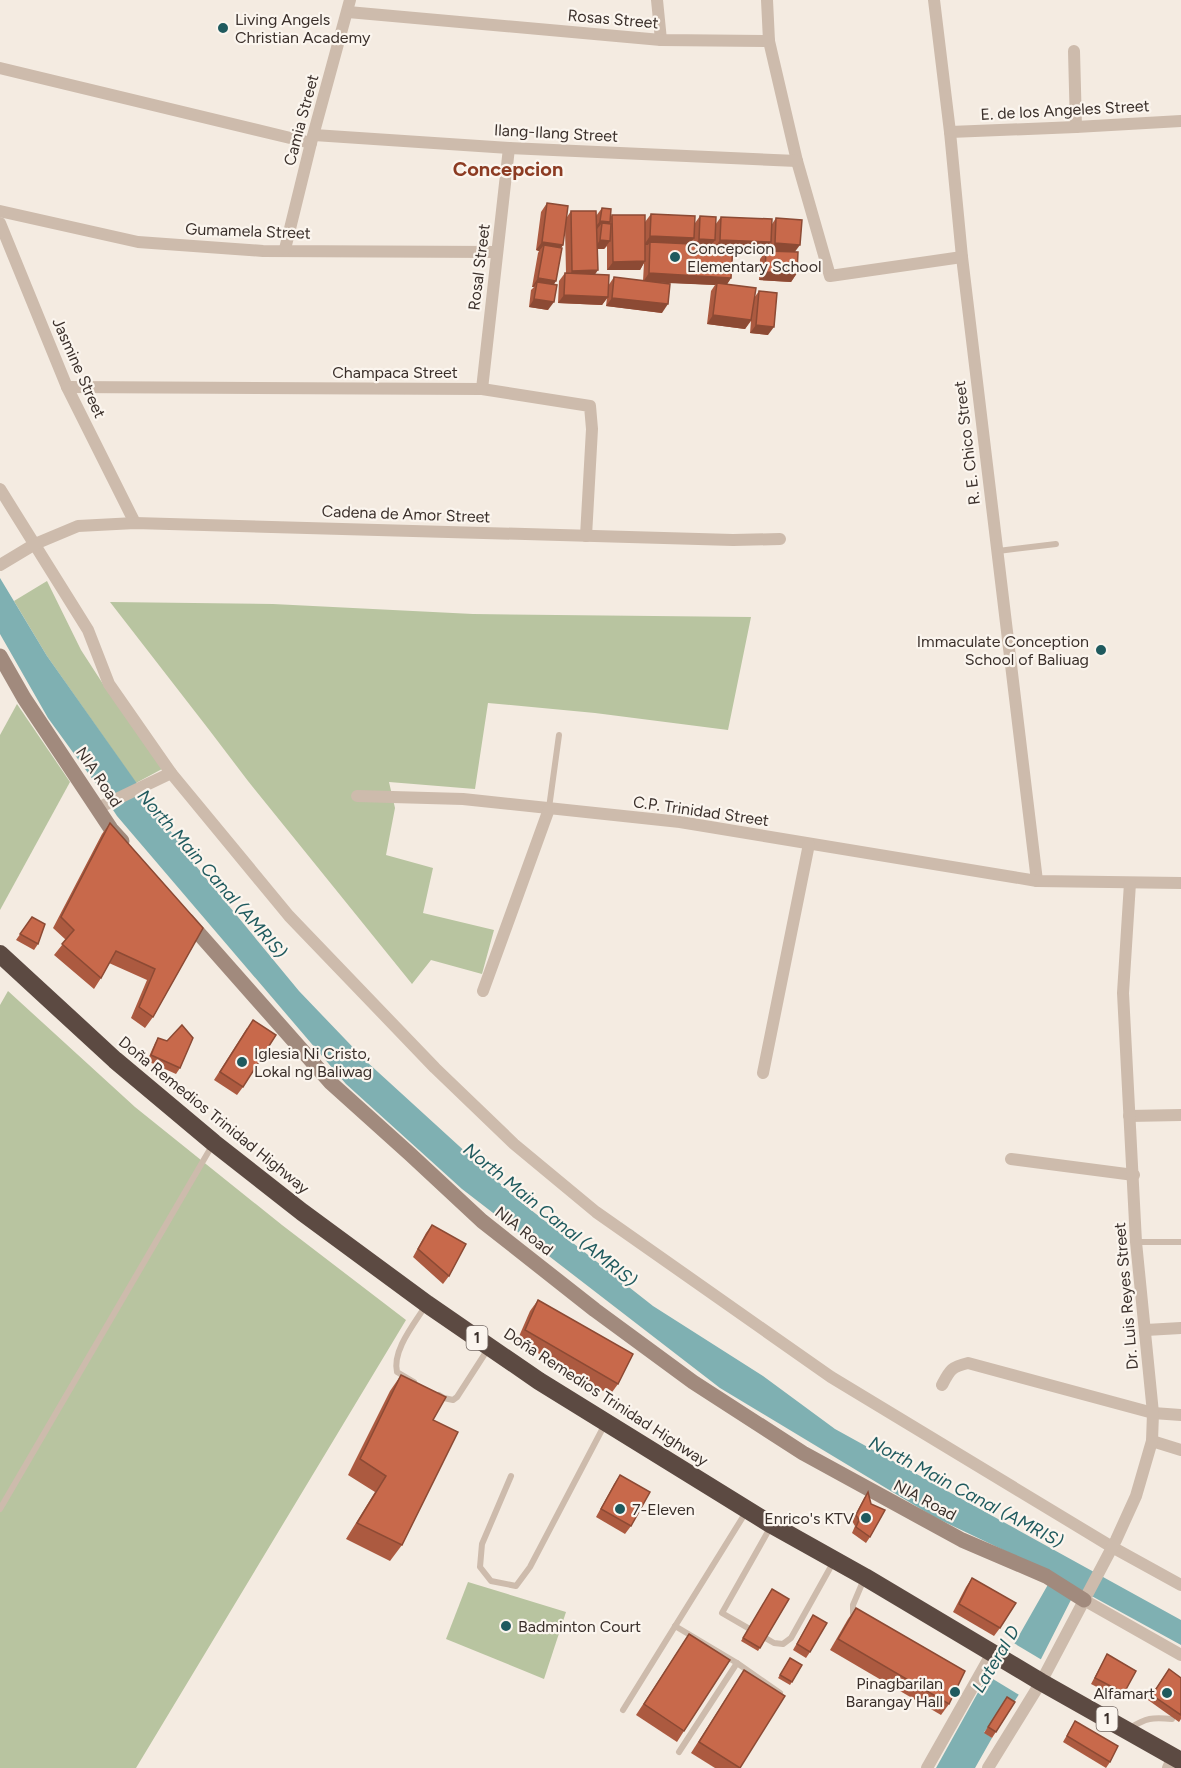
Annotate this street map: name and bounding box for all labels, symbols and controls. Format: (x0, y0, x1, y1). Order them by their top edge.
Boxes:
street label: Rosas Street (567, 6, 659, 32)
place label: Living Angels Christian Academy (235, 10, 371, 47)
marker: Living Angels Christian Academy (216, 21, 230, 35)
street label: Camia Street (280, 72, 322, 168)
street label: E. de los Angeles Street (980, 96, 1150, 124)
street label: Ilang-Ilang Street (494, 120, 618, 146)
district label: Concepcion (453, 157, 563, 181)
street label: Gumamela Street (185, 219, 311, 243)
street label: Rosal Street (464, 223, 494, 311)
place label: Concepcion Elementary School (687, 239, 821, 276)
marker: Concepcion Elementary School (668, 250, 682, 264)
street label: Jasmine Street (48, 315, 110, 421)
street label: Champaca Street (332, 363, 458, 382)
street label: R. E. Chico Street (950, 380, 984, 506)
street label: Cadena de Amor Street (321, 502, 491, 526)
place label: Immaculate Conception School of Baliuag (917, 632, 1089, 669)
marker: Immaculate Conception School of Baliuag (1094, 643, 1108, 657)
street label: NIA Road (72, 743, 126, 811)
water label: North Main Canal (AMRIS) (133, 785, 291, 963)
street label: C.P. Trinidad Street (632, 792, 770, 830)
street label: Doña Remedios Trinidad Highway (115, 1032, 314, 1198)
place label: Iglesia Ni Cristo, Lokal ng Baliwag (254, 1044, 372, 1081)
marker: Iglesia Ni Cristo, Lokal ng Baliwag (235, 1055, 249, 1069)
water label: North Main Canal (AMRIS) (459, 1138, 641, 1292)
street label: NIA Road (491, 1202, 557, 1260)
street label: Dr. Luis Reyes Street (1110, 1222, 1142, 1370)
street label: Doña Remedios Trinidad Highway (500, 1324, 712, 1471)
road number: 1 (466, 1326, 488, 1350)
water label: North Main Canal (AMRIS) (865, 1431, 1067, 1553)
street label: NIA Road (890, 1476, 960, 1524)
place label: 7-Eleven (632, 1500, 695, 1519)
marker: 7-Eleven (613, 1502, 627, 1516)
place label: Enrico's KTV (764, 1509, 854, 1528)
marker: Enrico's KTV (859, 1511, 873, 1525)
place label: Badminton Court (518, 1617, 641, 1636)
marker: Badminton Court (499, 1619, 513, 1633)
water label: Lateral D (967, 1621, 1025, 1696)
place label: Pinagbarilan Barangay Hall (846, 1674, 943, 1711)
place label: Alfamart (1093, 1684, 1155, 1703)
marker: Pinagbarilan Barangay Hall (948, 1685, 962, 1699)
marker: Alfamart (1160, 1686, 1174, 1700)
road number: 1 (1096, 1707, 1118, 1731)

